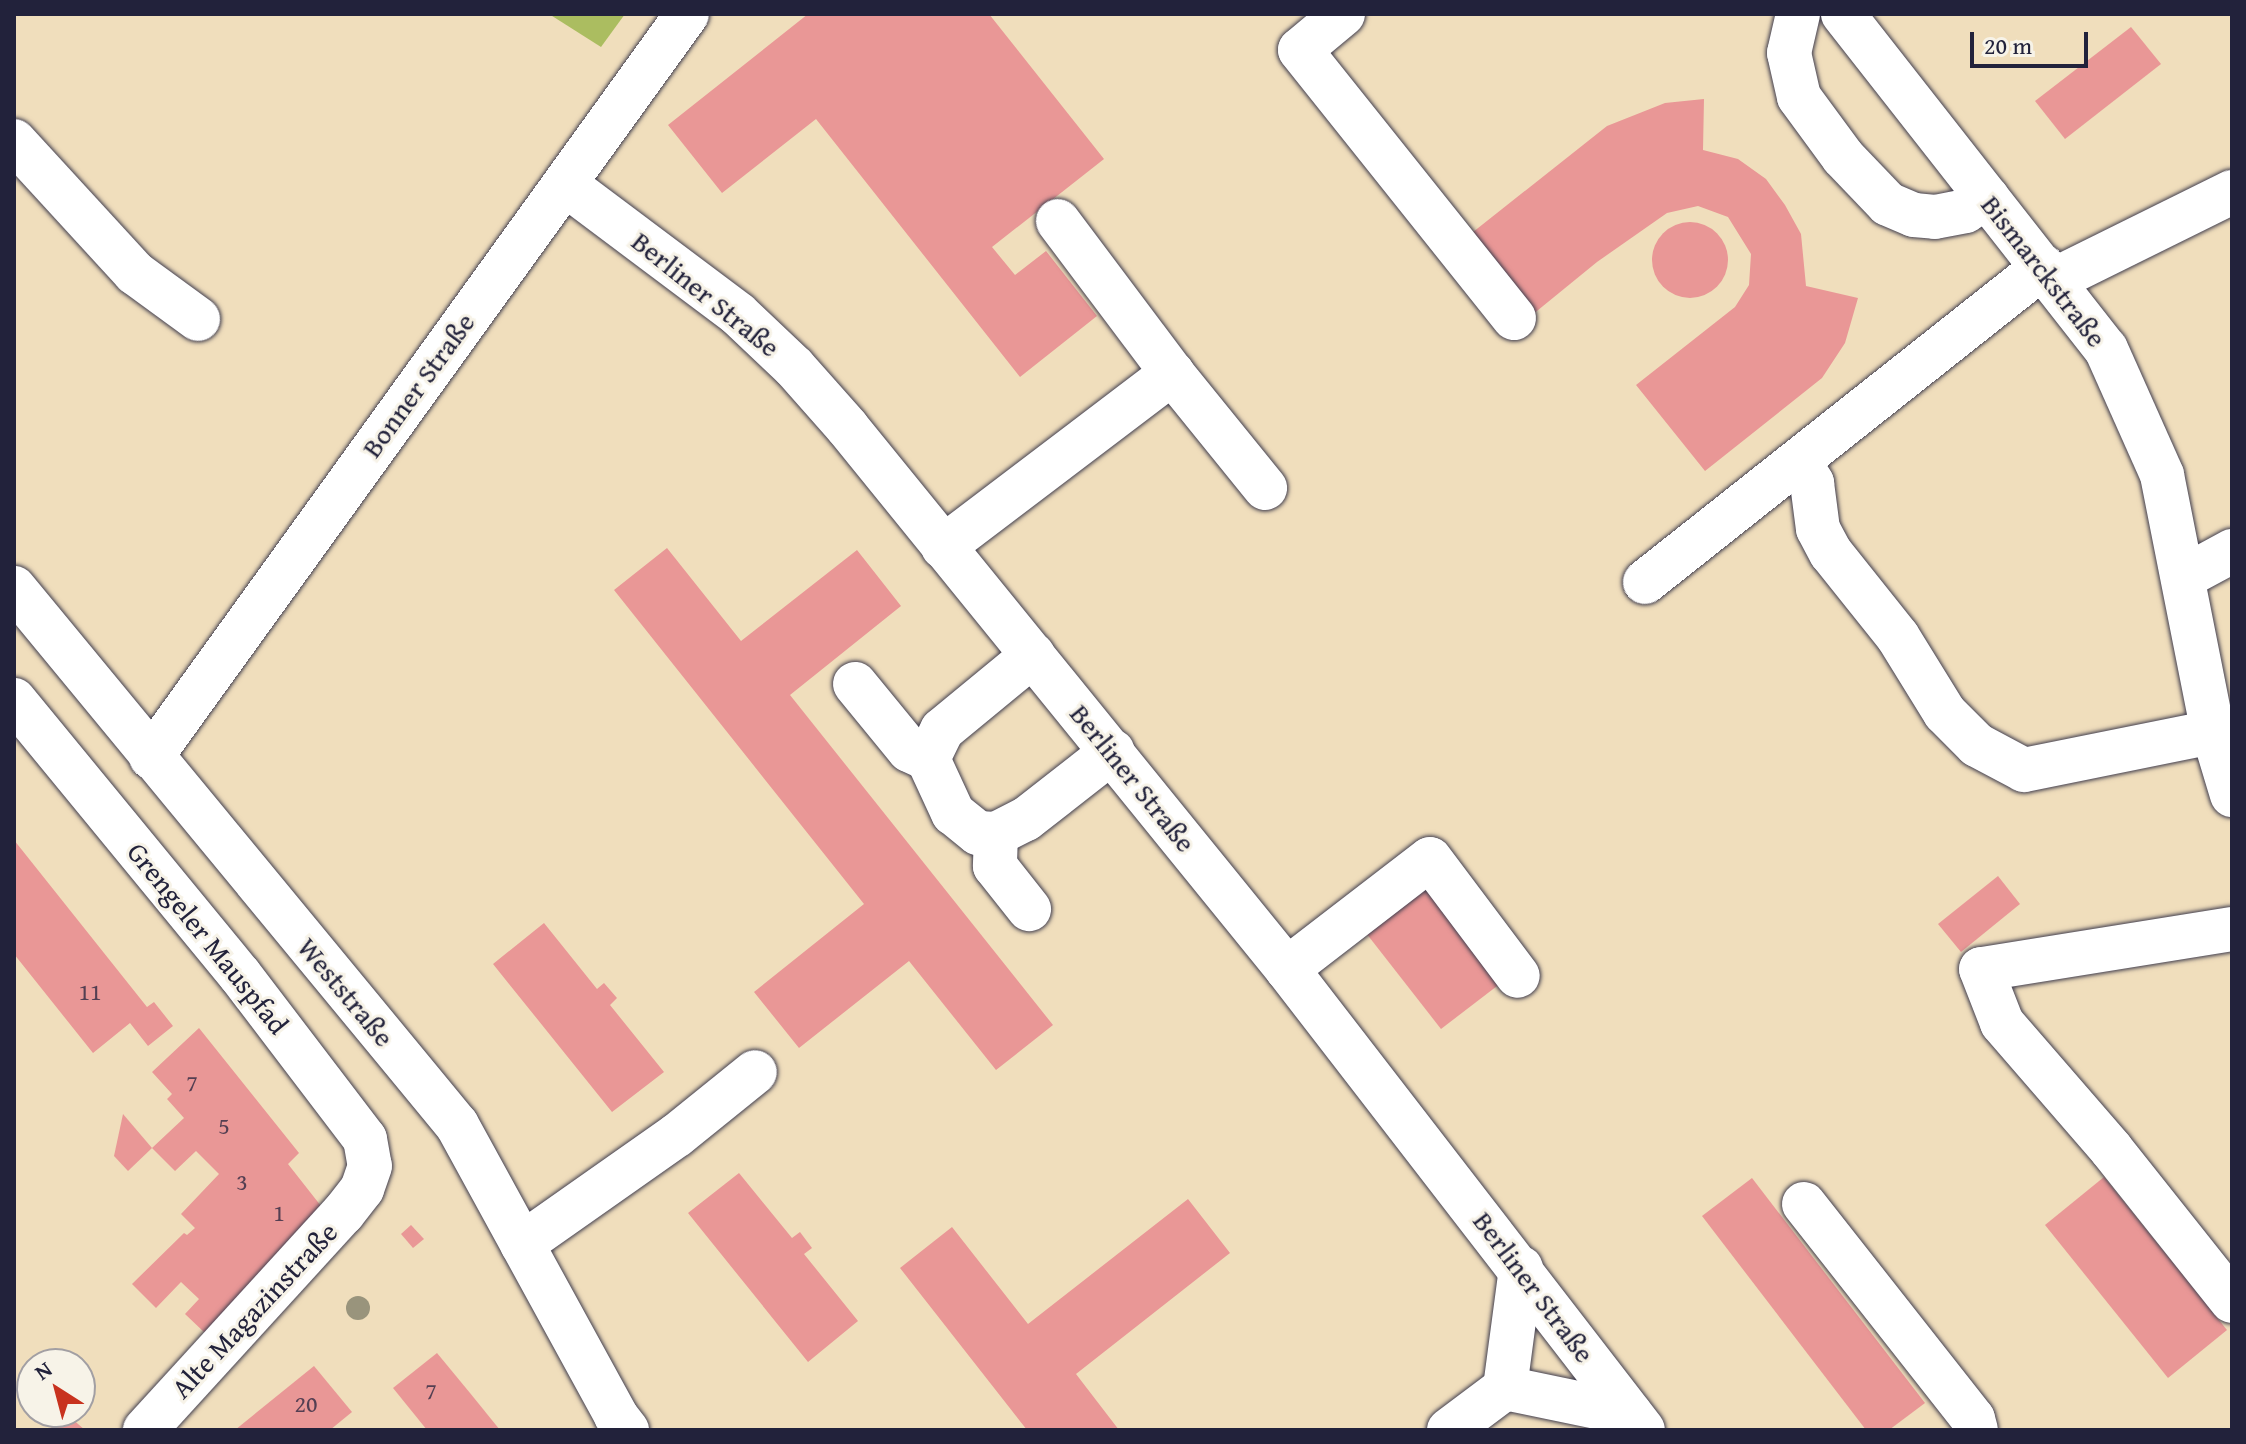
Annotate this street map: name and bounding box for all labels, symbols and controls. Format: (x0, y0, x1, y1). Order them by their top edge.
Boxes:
scale bar (1974, 16, 2092, 66)
text: 20 m (1984, 28, 2032, 63)
street label: Bismarckstraße (1974, 188, 2114, 354)
street label: Berliner Straße (625, 224, 787, 364)
street label: Bonner Straße (354, 306, 482, 464)
street label: Berliner Straße (1063, 697, 1203, 859)
street label: Grengeler Mauspfad (120, 835, 296, 1041)
street label: Weststraße (291, 931, 401, 1053)
house number: 11 (78, 978, 102, 1006)
house number: 7 (186, 1069, 198, 1097)
house number: 5 (218, 1112, 230, 1140)
house number: 3 (236, 1168, 248, 1196)
house number: 1 (273, 1199, 285, 1227)
street label: Berliner Straße (1466, 1205, 1602, 1369)
street label: Alte Magazinstraße (164, 1215, 344, 1405)
north arrow (16, 1348, 96, 1428)
text: N (28, 1353, 58, 1387)
house number: 7 (425, 1377, 437, 1405)
house number: 20 (294, 1390, 318, 1418)

